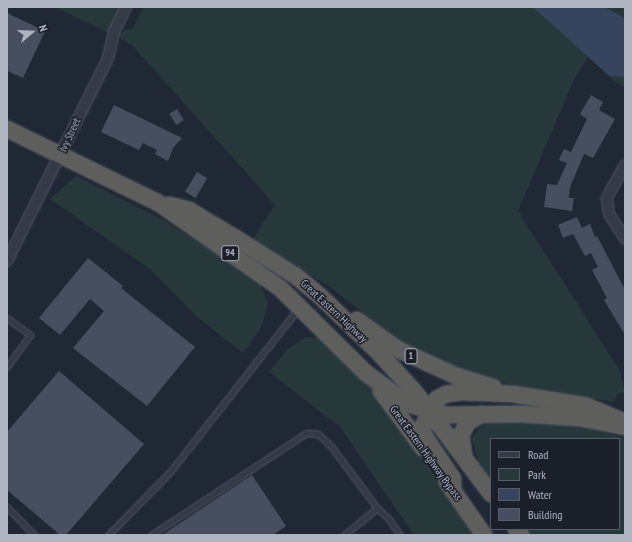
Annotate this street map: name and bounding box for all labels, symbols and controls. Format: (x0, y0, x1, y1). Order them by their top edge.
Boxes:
north arrow (12, 12, 52, 52)
text: N (36, 23, 51, 33)
street label: Ivy Street (56, 116, 84, 154)
road number: 94 (221, 245, 239, 261)
street label: Great Eastern Highway (298, 277, 370, 345)
road number: 1 (404, 348, 418, 364)
street label: Great Eastern Highway Bypass (387, 403, 465, 503)
legend (490, 438, 620, 530)
text: Road (528, 447, 548, 462)
text: Park (528, 467, 546, 482)
text: Water (528, 487, 552, 502)
text: Building (528, 507, 563, 522)

